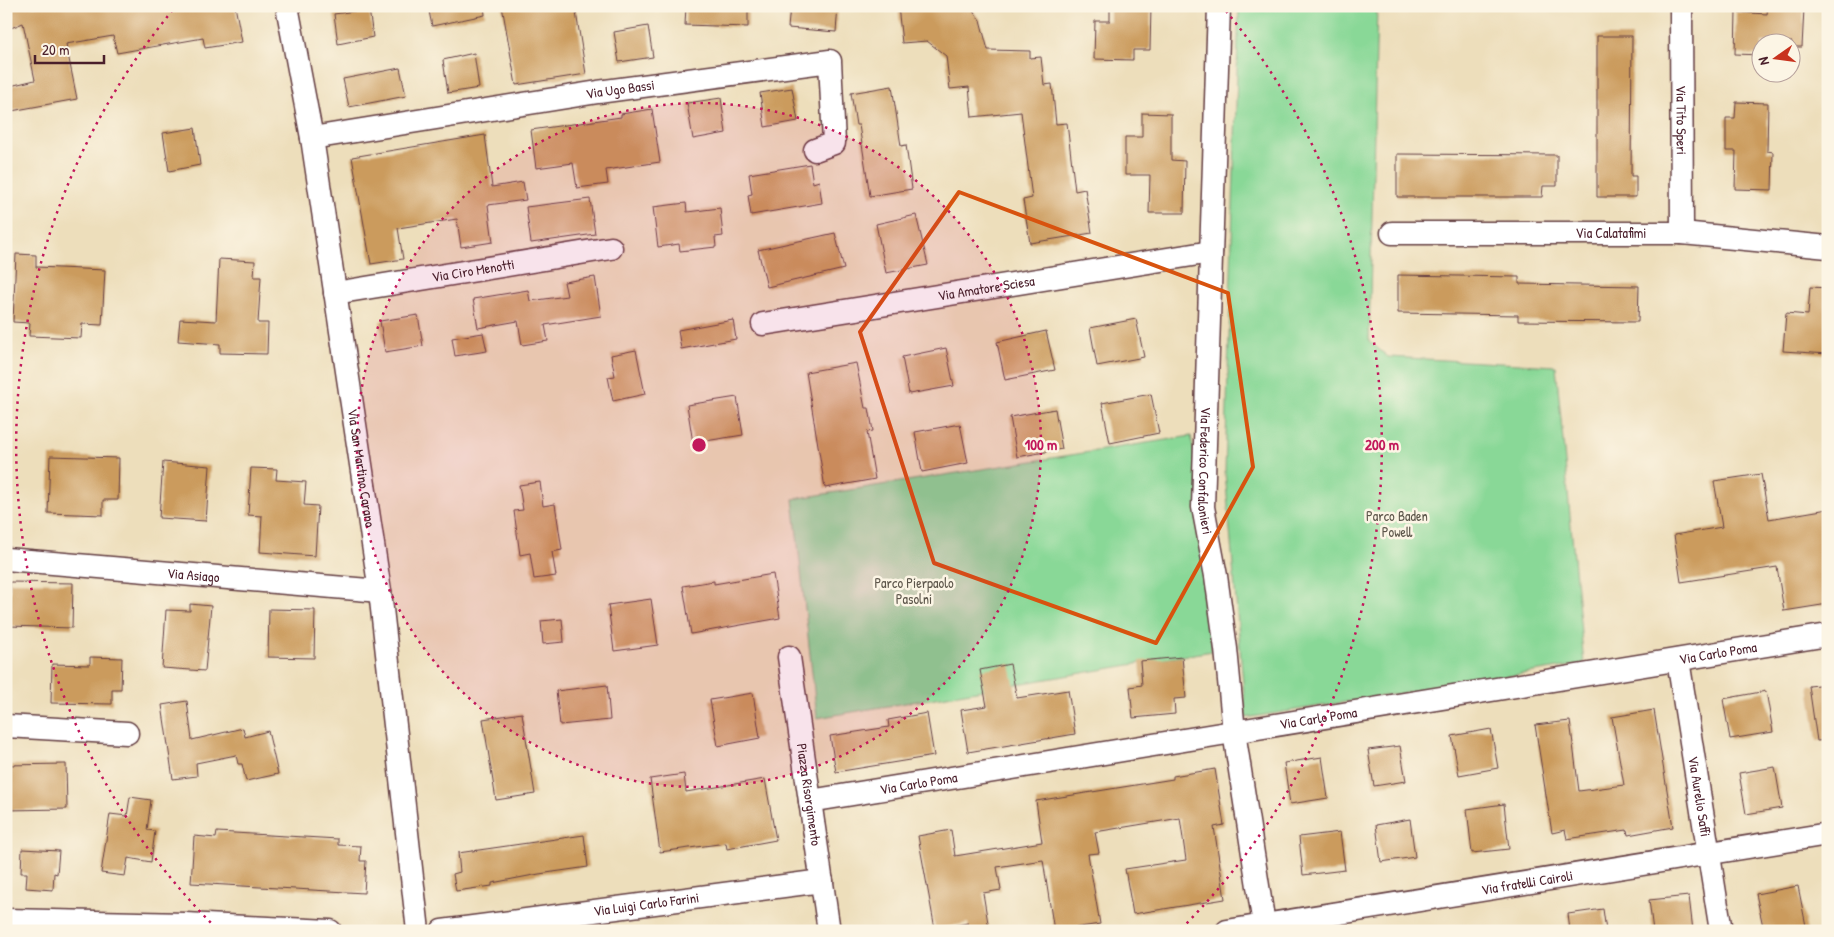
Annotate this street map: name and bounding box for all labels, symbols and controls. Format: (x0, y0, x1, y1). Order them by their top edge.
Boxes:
scale bar (35, 32, 104, 64)
north arrow (1752, 32, 1802, 82)
text: 20 m (42, 39, 69, 60)
text: N (1753, 55, 1773, 67)
street label: Via Ugo Bassi (584, 75, 656, 103)
street label: Via Tito Speri (1672, 85, 1692, 155)
street label: Via Calatafimi (1576, 223, 1646, 242)
street label: Via Ciro Menotti (430, 254, 516, 286)
street label: Via Amatore Sciesa (936, 270, 1036, 305)
street label: Via San Martino Carano (344, 407, 380, 529)
street label: Via Federico Confalonieri (1194, 407, 1218, 536)
text: 100 m (1025, 434, 1057, 455)
text: 200 m (1365, 434, 1399, 455)
centre of rings (690, 436, 708, 454)
park label: Parco Baden Powell (1366, 506, 1428, 541)
street label: Via Asiago (166, 563, 221, 587)
park label: Parco Pierpaolo Pasolni (874, 573, 954, 608)
street label: Via Carlo Poma (1678, 637, 1759, 668)
street label: Via Carlo Poma (1278, 702, 1359, 733)
street label: Piazza Risorgimento (793, 742, 826, 847)
street label: Via Aurelio Saffi (1684, 755, 1716, 838)
street label: Via Carlo Poma (878, 767, 959, 798)
street label: Via fratelli Cairoli (1480, 865, 1574, 899)
street label: Via Luigi Carlo Farini (592, 887, 700, 920)

